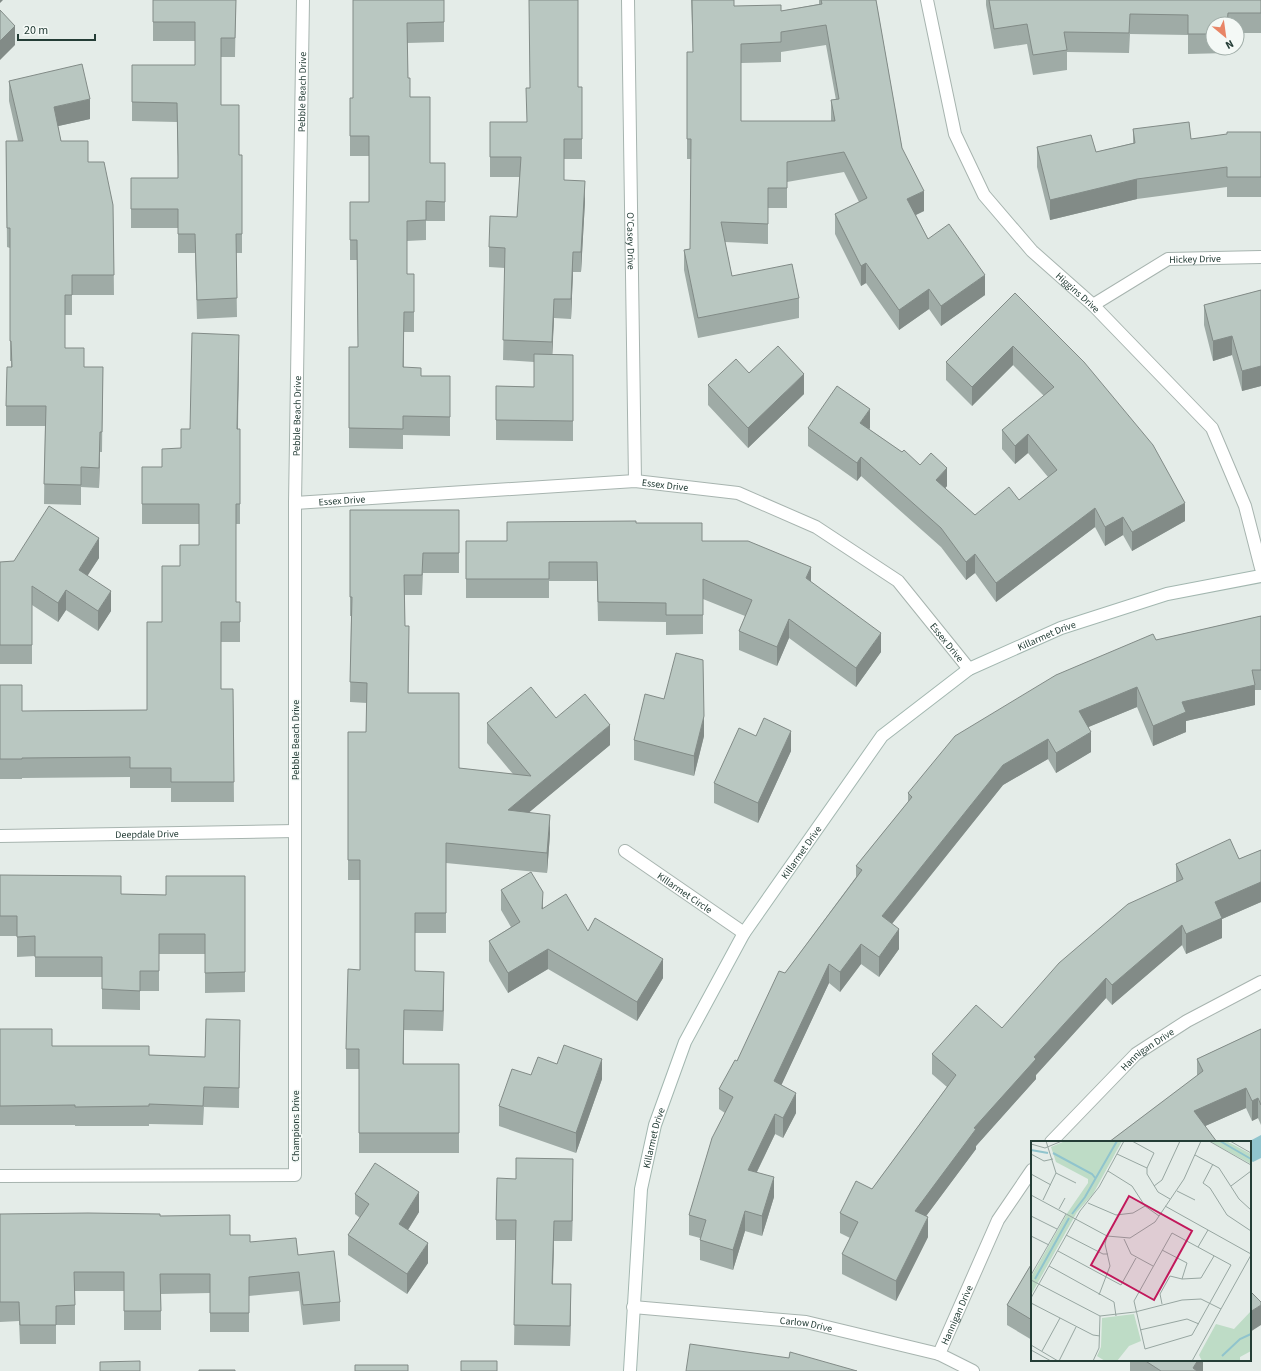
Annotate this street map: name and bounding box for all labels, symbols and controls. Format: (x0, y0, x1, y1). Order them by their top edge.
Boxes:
scale bar (18, 16, 95, 42)
north arrow (1205, 16, 1245, 56)
text: 20 m (24, 22, 48, 39)
text: N (1223, 36, 1236, 53)
street label: Pebble Beach Drive (295, 52, 310, 132)
street label: O'Casey Drive (623, 212, 638, 270)
street label: Hickey Drive (1169, 252, 1221, 267)
street label: Higgins Drive (1052, 269, 1103, 316)
street label: Pebble Beach Drive (290, 376, 305, 456)
street label: Essex Drive (641, 476, 689, 495)
street label: Essex Drive (318, 492, 366, 509)
street label: Killarmet Drive (1015, 618, 1078, 655)
street label: Essex Drive (926, 620, 967, 665)
street label: Pebble Beach Drive (289, 700, 303, 780)
street label: Killarmet Drive (778, 823, 825, 882)
street label: Deepdale Drive (115, 827, 179, 842)
street label: Killarmet Circle (654, 869, 715, 917)
street label: Hannigan Drive (1117, 1025, 1177, 1074)
street label: Champions Drive (289, 1090, 303, 1162)
street label: Killarmet Drive (640, 1106, 669, 1170)
inset map (1031, 1141, 1251, 1361)
street label: Hannigan Drive (938, 1283, 977, 1347)
street label: Carlow Drive (779, 1314, 834, 1336)

